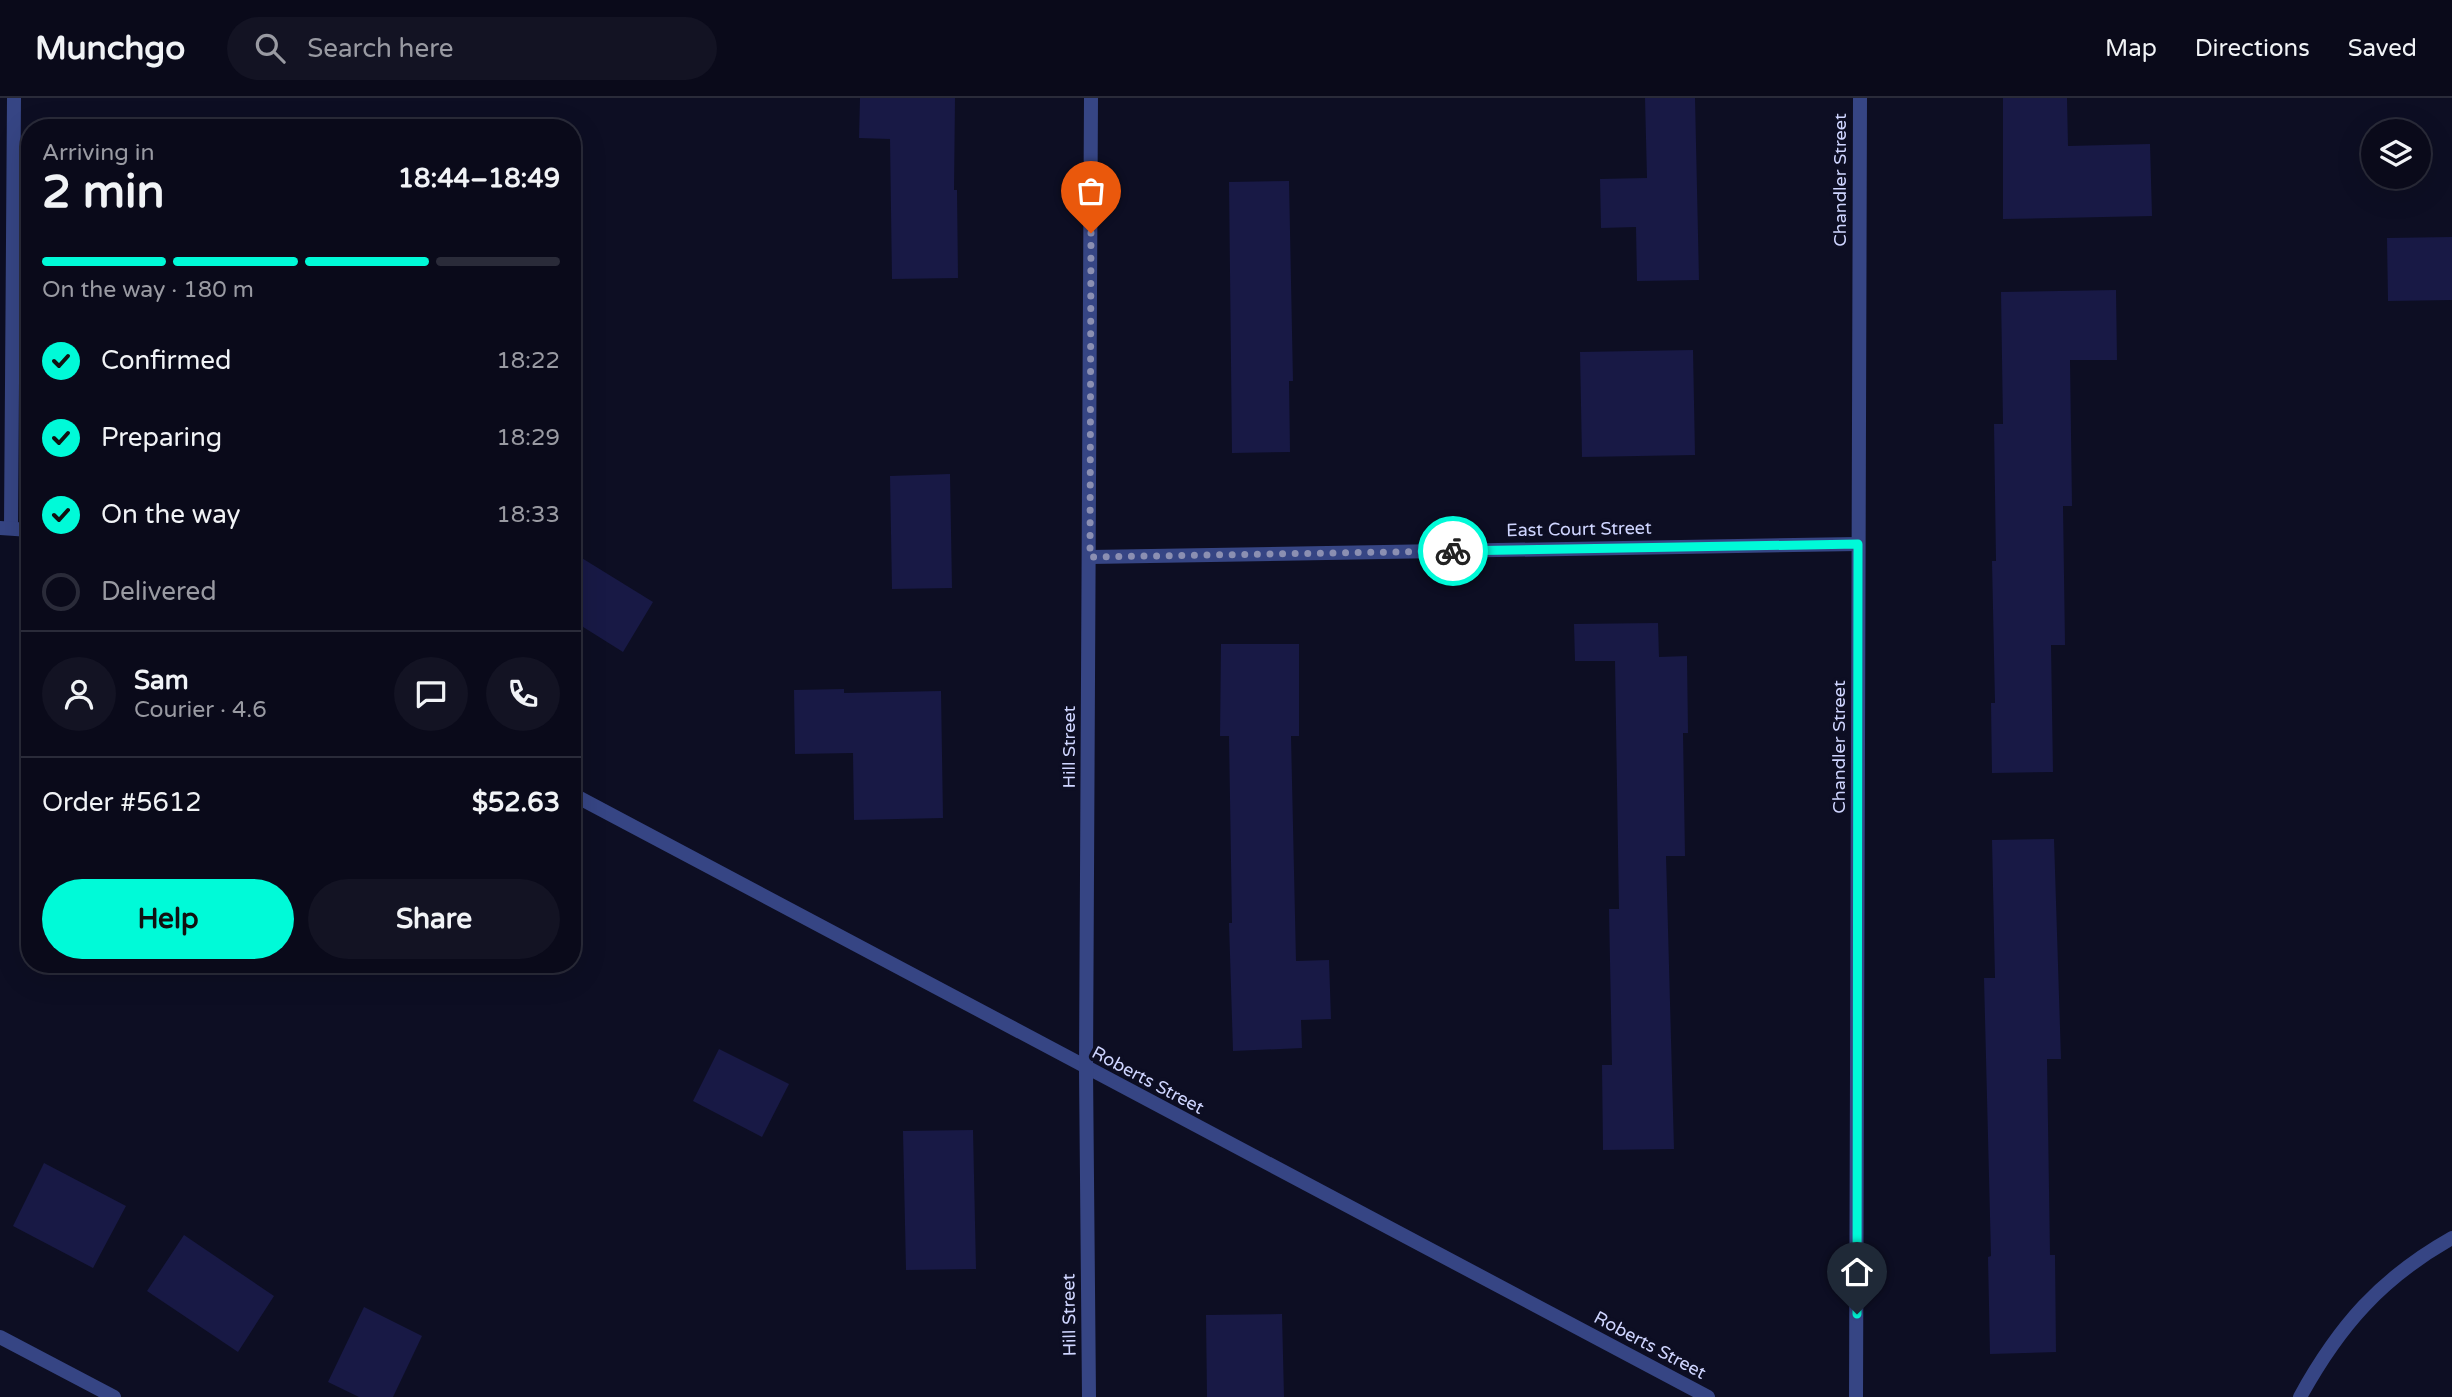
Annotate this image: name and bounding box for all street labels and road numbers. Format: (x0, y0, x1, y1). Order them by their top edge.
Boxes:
street label: Chandler Street (1829, 113, 1851, 247)
street label: East Court Street (1506, 517, 1652, 541)
street label: Chandler Street (1828, 680, 1850, 814)
street label: Hill Street (1058, 705, 1080, 788)
street label: Roberts Street (1088, 1041, 1208, 1119)
street label: Hill Street (1057, 1273, 1081, 1357)
street label: Roberts Street (1590, 1306, 1710, 1384)

